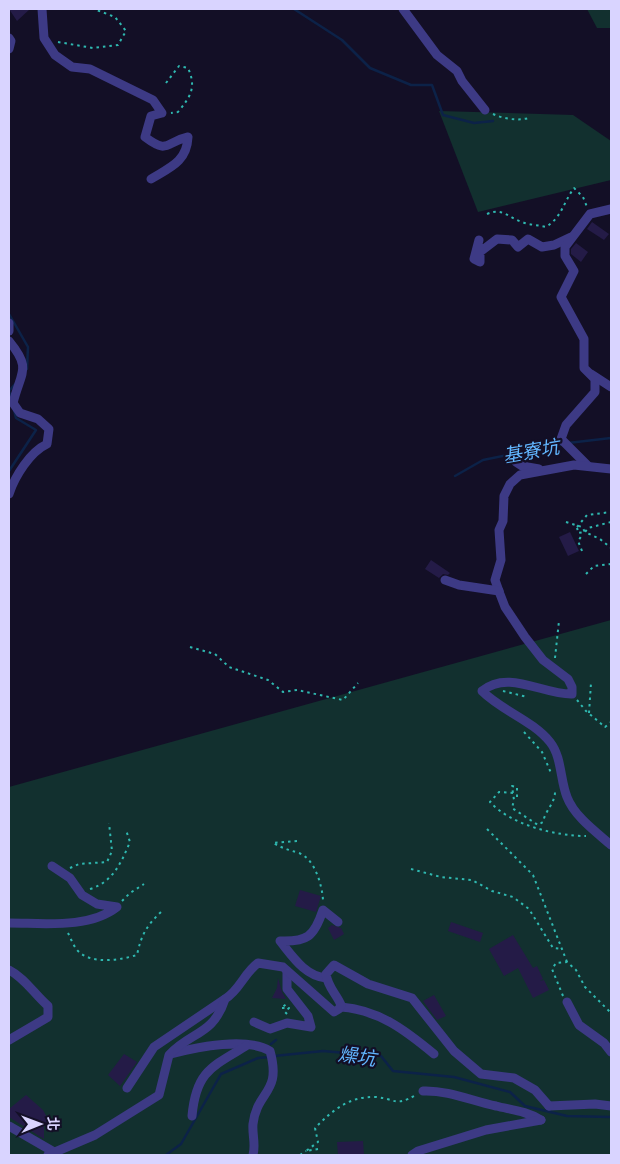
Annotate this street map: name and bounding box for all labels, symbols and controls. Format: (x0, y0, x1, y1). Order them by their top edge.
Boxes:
water label: 基寮坑 (501, 436, 564, 467)
water label: 燥坑 (337, 1043, 380, 1070)
north arrow (15, 1099, 65, 1149)
text: 北 (45, 1117, 60, 1131)

